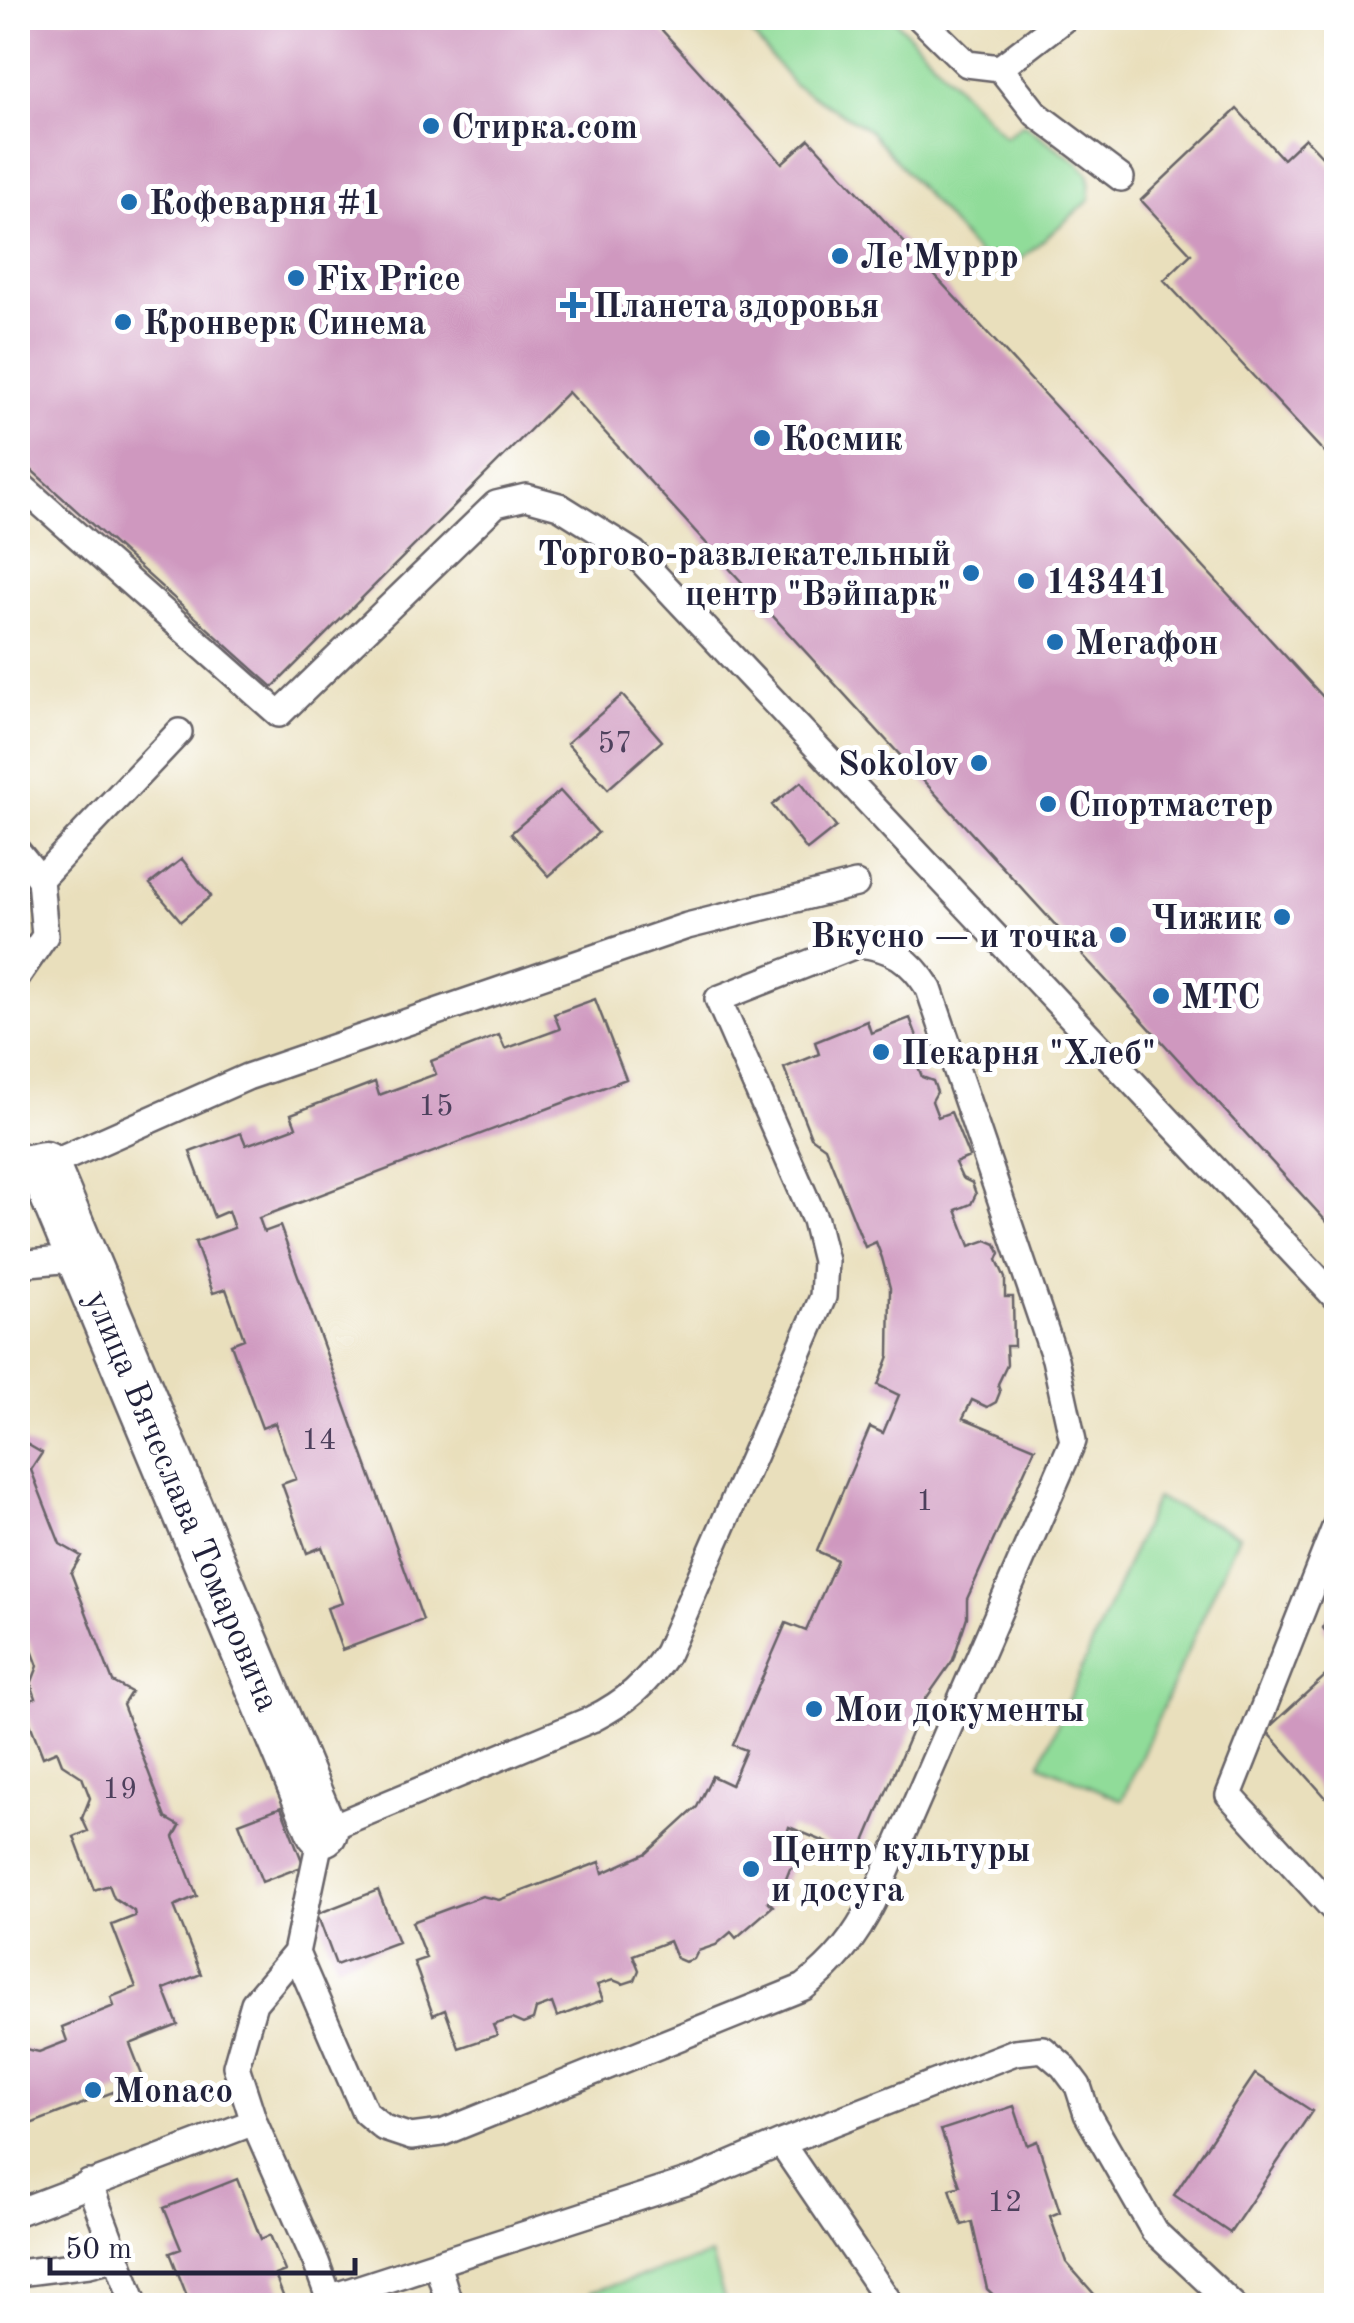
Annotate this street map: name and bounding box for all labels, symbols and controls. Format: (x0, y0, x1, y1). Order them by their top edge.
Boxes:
place label: Стирка.com (451, 111, 638, 146)
marker: Стирка.com (420, 115, 442, 137)
place label: Кофеварня #1 (149, 187, 382, 222)
marker: Кофеварня #1 (118, 191, 140, 213)
place label: Ле'Муррр (860, 241, 1019, 276)
marker: Ле'Муррр (829, 245, 851, 267)
place label: Fix Price (316, 263, 461, 298)
marker: Fix Price (285, 267, 307, 289)
place label: Планета здоровья (593, 290, 879, 325)
marker: Планета здоровья (562, 294, 584, 316)
place label: Кронверк Синема (143, 307, 426, 342)
marker: Кронверк Синема (112, 311, 134, 333)
place label: Космик (782, 423, 903, 458)
marker: Космик (751, 427, 773, 449)
place label: Торгово-развлекательный центр "Вэйпарк" (537, 538, 951, 613)
marker: Торгово-развлекательный центр "Вэйпарк" (960, 562, 982, 584)
place label: 143441 (1046, 566, 1168, 601)
marker: 143441 (1015, 570, 1037, 592)
place label: Мегафон (1075, 627, 1218, 662)
marker: Мегафон (1044, 631, 1066, 653)
house number: 57 (598, 729, 632, 759)
place label: Sokolov (838, 748, 959, 783)
marker: Sokolov (968, 752, 990, 774)
place label: Спортмастер (1068, 789, 1274, 824)
marker: Спортмастер (1037, 793, 1059, 815)
place label: Чижик (1151, 902, 1262, 937)
marker: Чижик (1271, 906, 1293, 928)
place label: Вкусно — и точка (811, 920, 1098, 955)
marker: Вкусно — и точка (1107, 924, 1129, 946)
place label: МТС (1181, 981, 1260, 1016)
marker: МТС (1150, 985, 1172, 1007)
place label: Пекарня "Хлеб" (901, 1037, 1156, 1072)
marker: Пекарня "Хлеб" (870, 1041, 892, 1063)
house number: 15 (419, 1092, 453, 1122)
street label: улица Вячеслава Томаровича (78, 1286, 285, 1717)
house number: 14 (302, 1426, 336, 1456)
house number: 1 (916, 1487, 934, 1517)
place label: Мои документы (834, 1694, 1085, 1729)
marker: Мои документы (803, 1698, 825, 1720)
house number: 19 (103, 1775, 137, 1805)
place label: Центр культуры и досуга (771, 1834, 1030, 1909)
marker: Центр культуры и досуга (740, 1858, 762, 1880)
place label: Monaco (113, 2075, 233, 2110)
marker: Monaco (82, 2079, 104, 2101)
house number: 12 (988, 2188, 1022, 2218)
scale bar (50, 2213, 355, 2275)
text: 50 m (65, 2235, 132, 2265)

